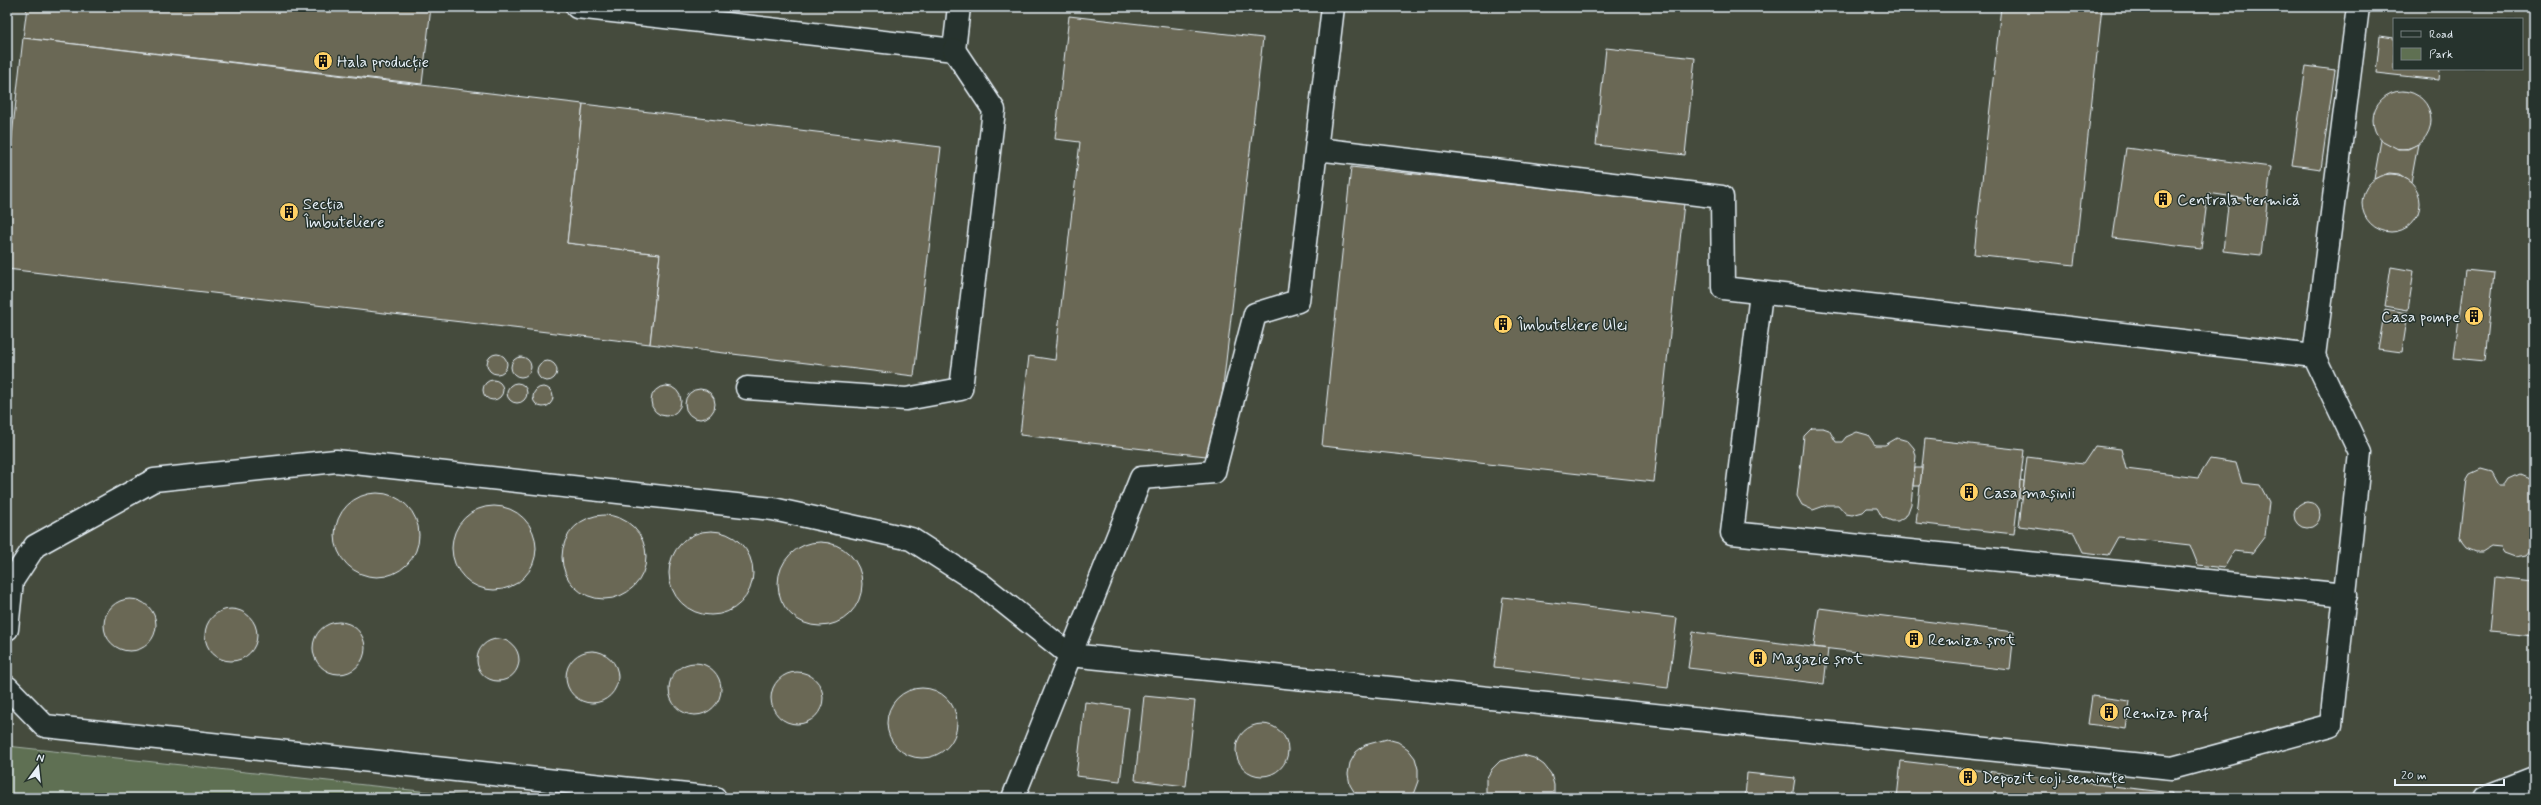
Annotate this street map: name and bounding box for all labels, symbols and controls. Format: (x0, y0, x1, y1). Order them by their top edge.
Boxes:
legend (2393, 18, 2523, 70)
text: Road (2429, 27, 2453, 43)
text: Park (2429, 47, 2453, 63)
building icon: Hala producție (312, 50, 334, 72)
place label: Hala producție (337, 52, 429, 73)
building icon: Centrala termică (2152, 188, 2174, 210)
place label: Centrala termică (2177, 190, 2300, 211)
place label: Secția Îmbuteliere (303, 194, 384, 233)
building icon: Secția Îmbuteliere (278, 201, 300, 223)
building icon: Casa pompe (2463, 305, 2485, 327)
place label: Casa pompe (2381, 307, 2460, 328)
building icon: Îmbuteliere Ulei (1492, 313, 1514, 335)
place label: Îmbuteliere Ulei (1517, 315, 1627, 336)
building icon: Casa mașinii (1958, 481, 1980, 503)
place label: Casa mașinii (1983, 483, 2076, 504)
building icon: Remiza șrot (1903, 628, 1925, 650)
place label: Remiza șrot (1928, 630, 2016, 651)
building icon: Magazie șrot (1747, 647, 1769, 669)
place label: Magazie șrot (1772, 649, 1863, 671)
building icon: Remiza praf (2098, 701, 2120, 723)
place label: Remiza praf (2123, 703, 2209, 724)
north arrow (18, 747, 58, 787)
text: N (35, 751, 46, 766)
scale bar (2395, 761, 2504, 787)
building icon: Depozit coji semințe (1957, 766, 1979, 788)
place label: Depozit coji semințe (1982, 768, 2125, 789)
text: 20 m (2401, 768, 2427, 784)

